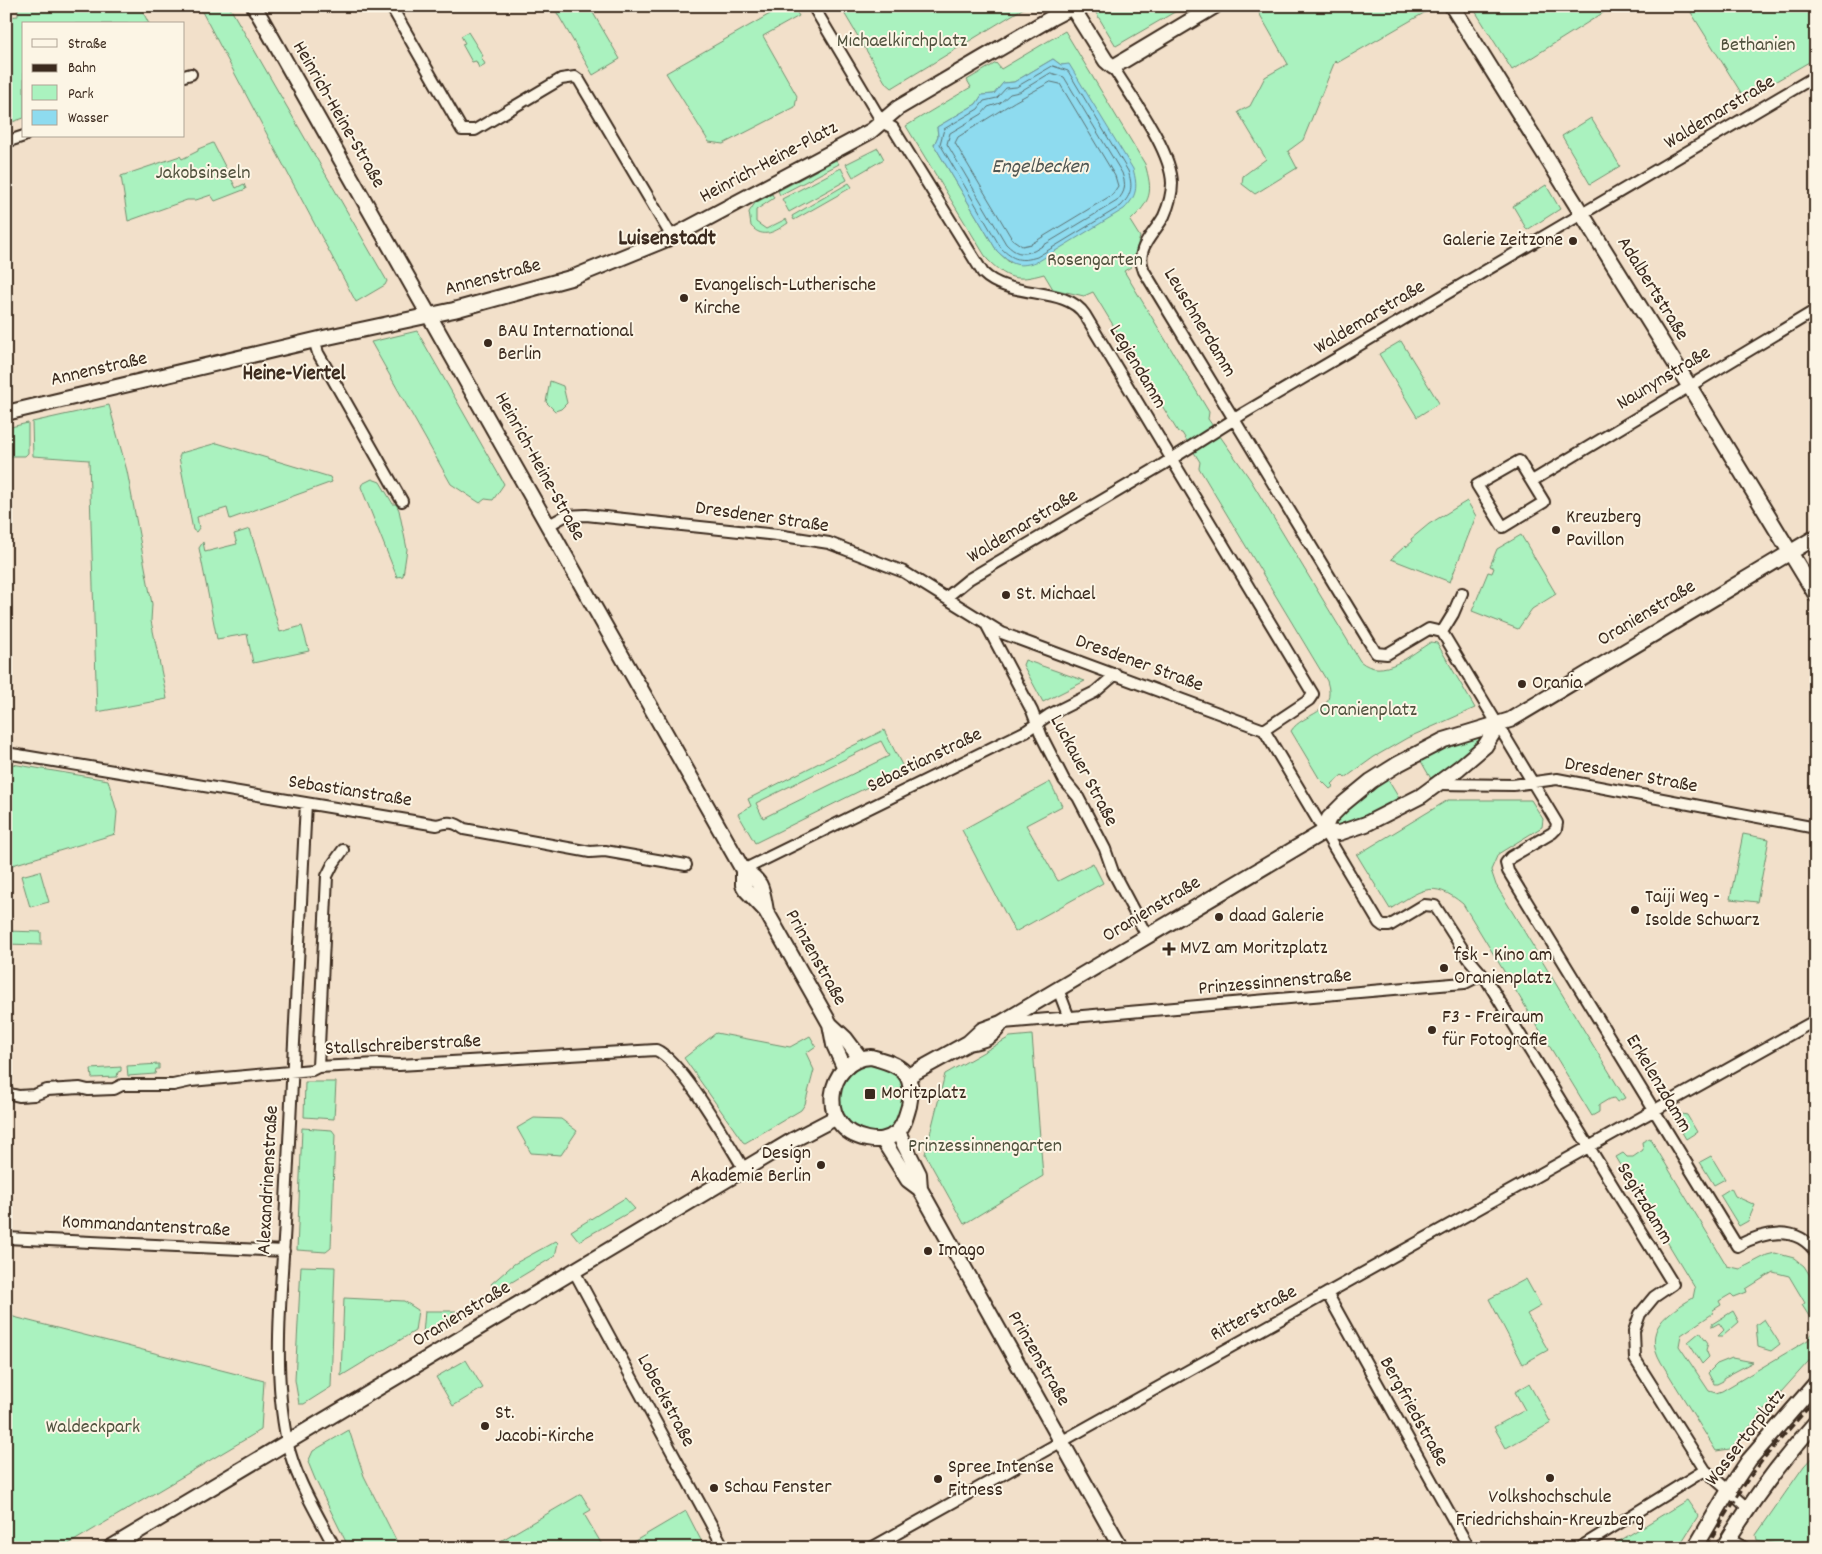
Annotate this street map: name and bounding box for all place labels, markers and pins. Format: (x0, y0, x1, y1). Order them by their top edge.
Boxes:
place label: Galerie Zeitzone (1442, 227, 1563, 255)
marker: Galerie Zeitzone (1567, 235, 1579, 247)
place label: Evangelisch-Lutherische Kirche (694, 272, 876, 323)
marker: Evangelisch-Lutherische Kirche (678, 292, 690, 304)
place label: BAU International Berlin (498, 318, 634, 369)
marker: BAU International Berlin (482, 337, 494, 349)
place label: Kreuzberg Pavillon (1566, 504, 1641, 555)
marker: Kreuzberg Pavillon (1550, 524, 1562, 536)
place label: St. Michael (1016, 581, 1096, 609)
marker: St. Michael (1000, 589, 1012, 601)
place label: Orania (1532, 670, 1583, 698)
marker: Orania (1516, 678, 1528, 690)
place label: Taiji Weg - Isolde Schwarz (1645, 884, 1760, 935)
place label: daad Galerie (1229, 903, 1324, 931)
marker: Taiji Weg - Isolde Schwarz (1629, 904, 1641, 916)
marker: daad Galerie (1213, 911, 1225, 923)
place label: MVZ am Moritzplatz (1180, 935, 1328, 963)
marker: MVZ am Moritzplatz (1162, 942, 1176, 956)
place label: fsk - Kino am Oranienplatz (1454, 942, 1552, 993)
marker: fsk - Kino am Oranienplatz (1438, 962, 1450, 974)
place label: F3 - Freiraum für Fotografie (1442, 1004, 1548, 1055)
marker: F3 - Freiraum für Fotografie (1426, 1024, 1438, 1036)
place label: Moritzplatz (881, 1080, 966, 1108)
marker: Moritzplatz (863, 1087, 877, 1101)
place label: Design Akademie Berlin (690, 1140, 811, 1191)
marker: Design Akademie Berlin (815, 1159, 827, 1171)
place label: Imago (938, 1237, 985, 1265)
marker: Imago (922, 1245, 934, 1257)
place label: St. Jacobi-Kirche (495, 1400, 594, 1451)
marker: St. Jacobi-Kirche (479, 1420, 491, 1432)
place label: Spree Intense Fitness (948, 1454, 1054, 1505)
marker: Volkshochschule Friedrichshain-Kreuzberg (1544, 1472, 1556, 1484)
marker: Spree Intense Fitness (932, 1473, 944, 1485)
place label: Schau Fenster (724, 1474, 832, 1502)
marker: Schau Fenster (708, 1482, 720, 1494)
place label: Volkshochschule Friedrichshain-Kreuzberg (1456, 1484, 1644, 1535)

